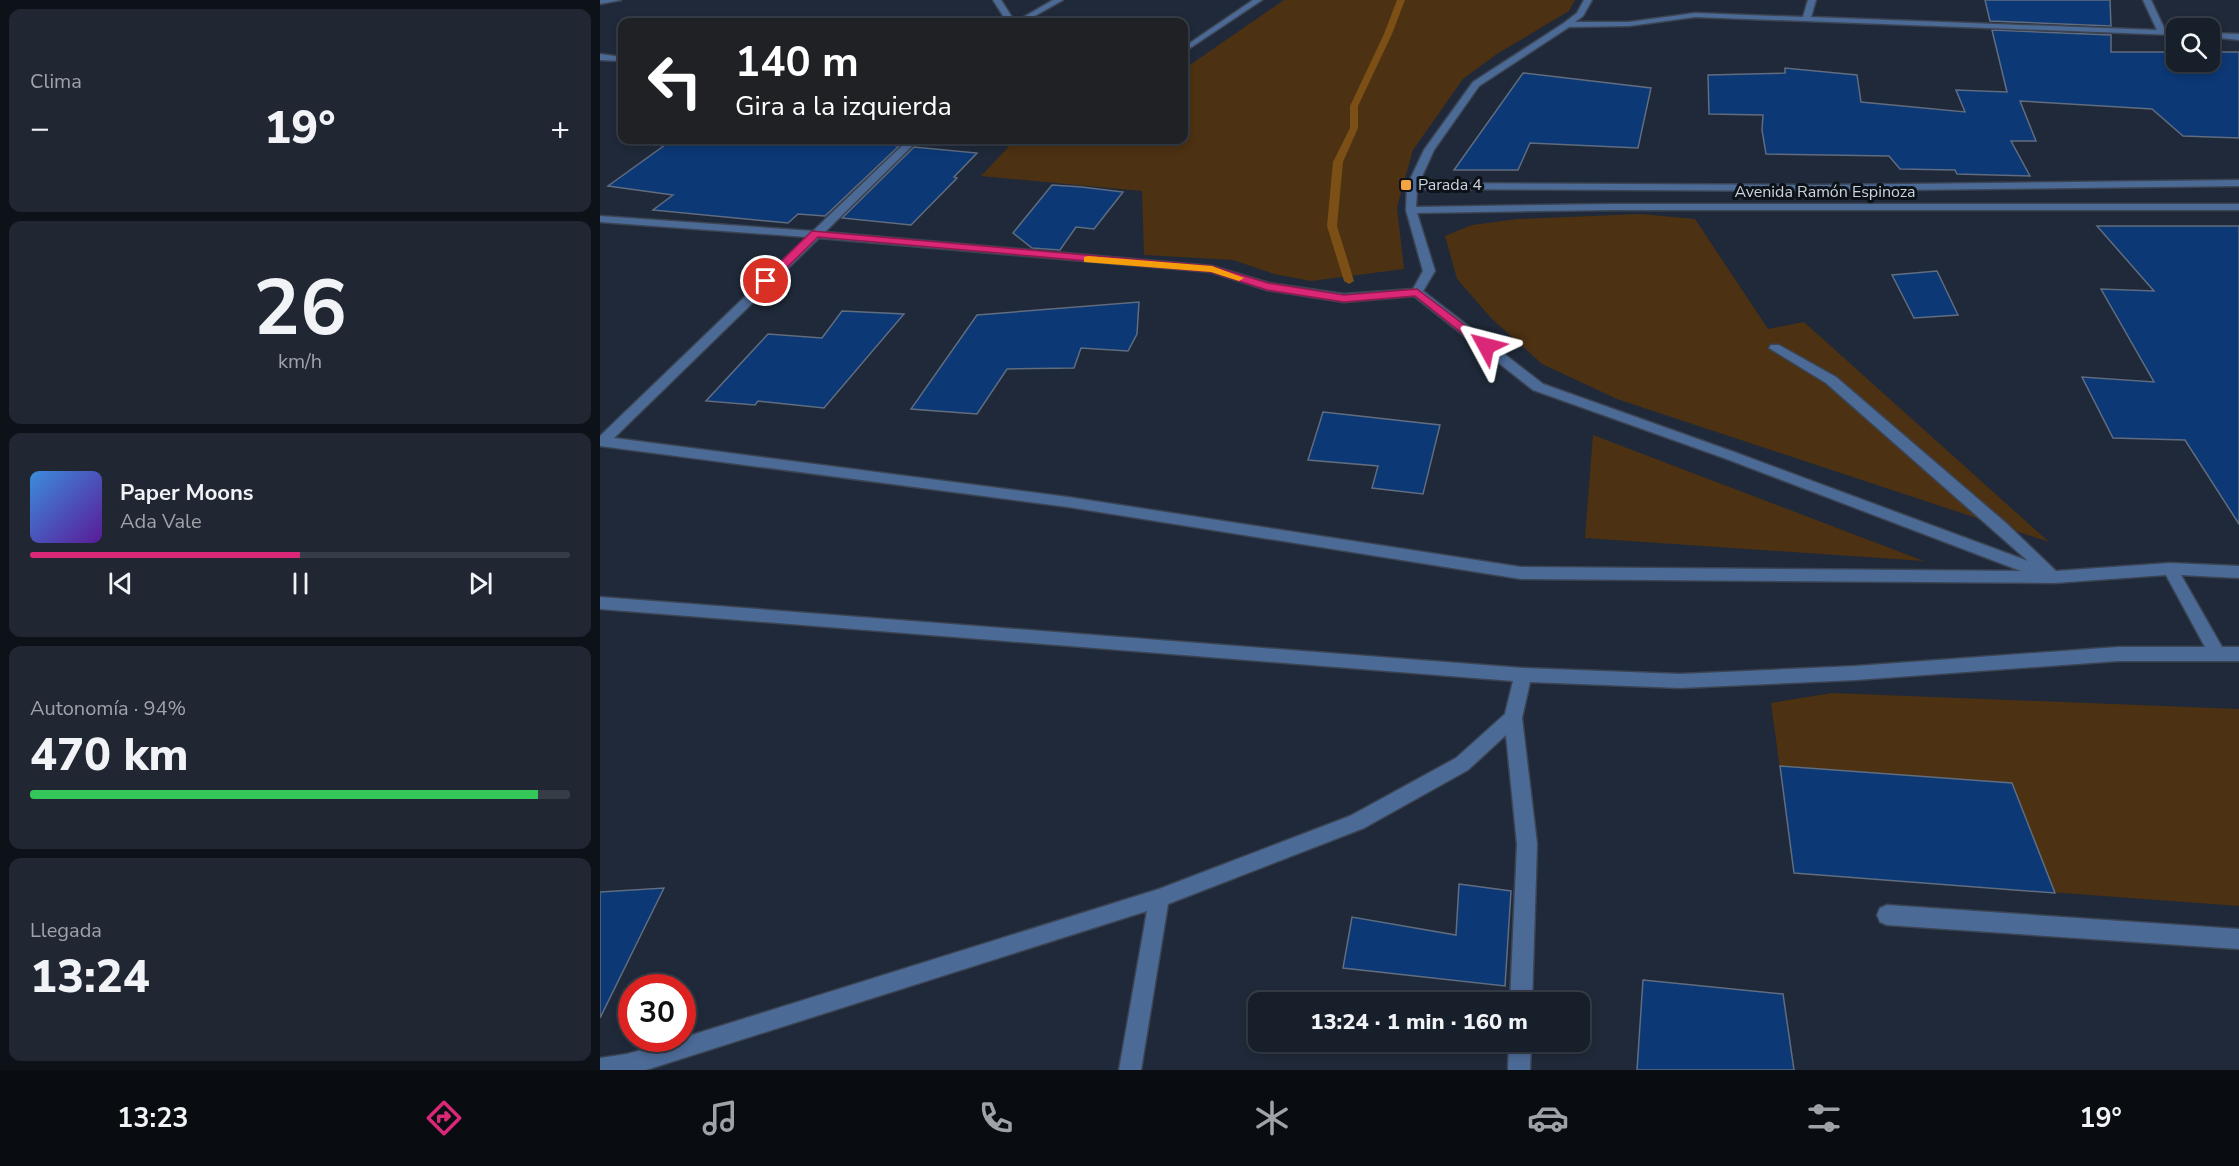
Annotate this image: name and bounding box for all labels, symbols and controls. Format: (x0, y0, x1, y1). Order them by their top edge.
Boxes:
map controls (2166, 18, 2220, 72)
button: search (2166, 18, 2220, 72)
text: 140 m (735, 34, 859, 91)
icon: left (636, 42, 714, 120)
text: Clima (30, 68, 82, 95)
text: Gira a la izquierda (735, 88, 952, 125)
text: 19° (264, 98, 336, 159)
text: − (30, 106, 50, 151)
text: + (550, 106, 570, 151)
place label: Parada 4 (1418, 174, 1482, 196)
marker: Parada 4 (1399, 178, 1413, 192)
street label: Avenida Ramón Espinoza (1734, 181, 1916, 203)
text: 26 (253, 255, 347, 362)
pin (740, 255, 791, 306)
icon: arrive (749, 264, 782, 297)
position arrow (1454, 314, 1518, 378)
text: km/h (278, 348, 322, 375)
text: Paper Moons (120, 478, 254, 508)
text: Ada Vale (120, 508, 202, 535)
icon: previous (104, 567, 137, 600)
icon: pause (284, 567, 317, 600)
icon: next (464, 567, 497, 600)
text: Autonomía · 94% (30, 695, 186, 722)
text: 470 km (30, 725, 189, 786)
text: Llegada (30, 917, 102, 944)
text: 13:24 (30, 947, 150, 1008)
speed limit sign: 30 (618, 974, 696, 1052)
text: 13:24 · 1 min · 160 m (1310, 1007, 1528, 1037)
icon: directions (423, 1097, 465, 1139)
icon: music (699, 1097, 741, 1139)
icon: phone (975, 1097, 1017, 1139)
icon: climate (1251, 1097, 1293, 1139)
icon: car (1527, 1097, 1569, 1139)
icon: filters (1803, 1097, 1845, 1139)
text: 13:23 (117, 1100, 189, 1137)
text: 19° (2079, 1100, 2122, 1137)

